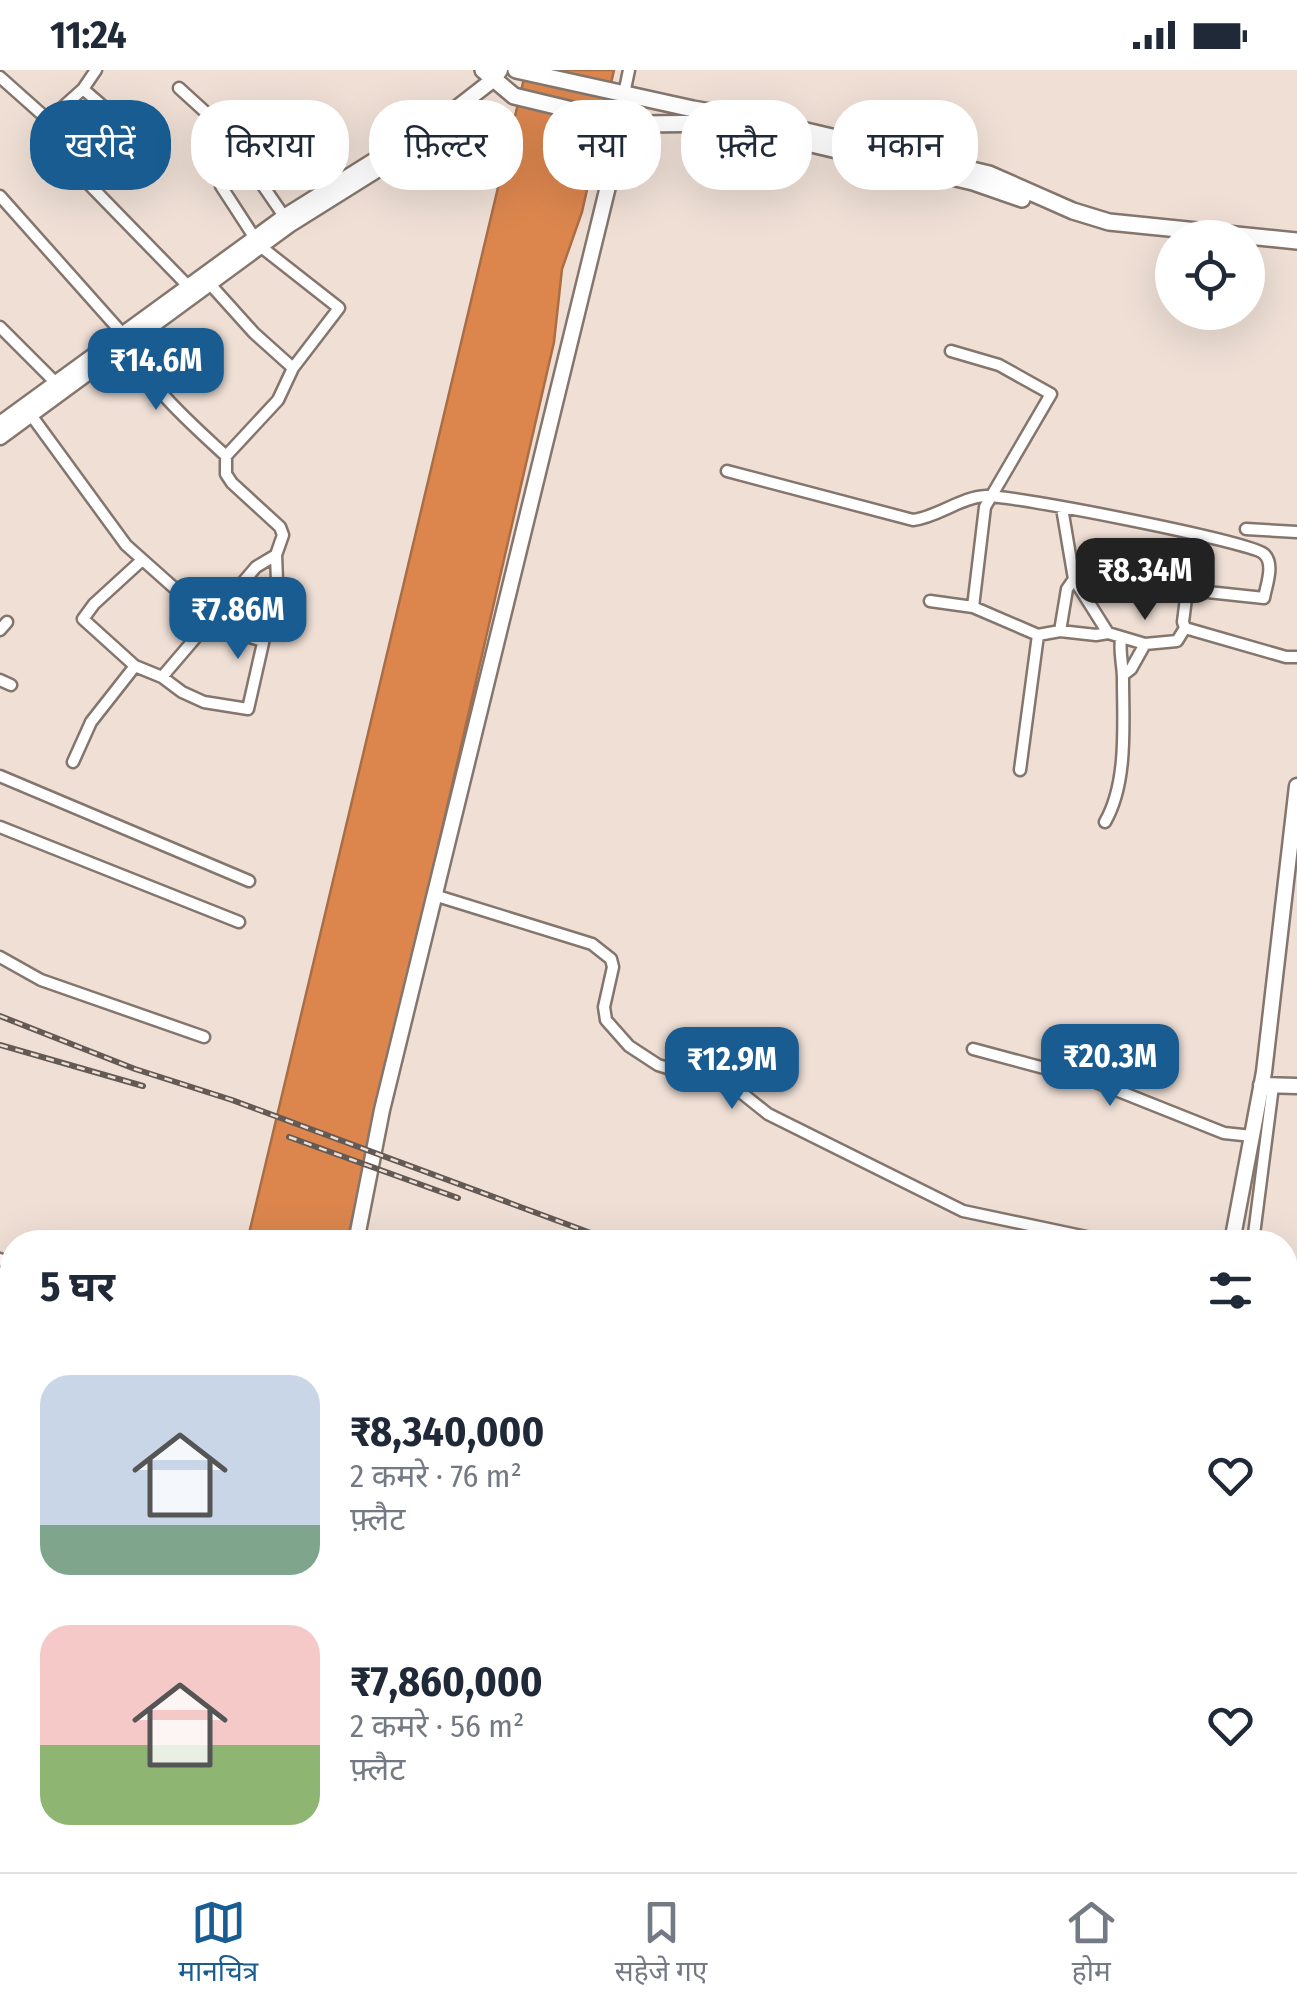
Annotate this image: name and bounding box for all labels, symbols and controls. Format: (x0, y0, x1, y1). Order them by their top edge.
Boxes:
text: 11:24 (50, 12, 127, 58)
chip: खरीदें (30, 100, 171, 190)
chip: किराया (191, 100, 349, 190)
chip: फ़िल्टर (369, 100, 523, 190)
chip: नया (543, 100, 661, 190)
chip: फ़्लैट (681, 100, 812, 190)
chip: मकान (832, 100, 978, 190)
map controls (1155, 220, 1265, 330)
button: locate (1155, 220, 1265, 330)
pin: ₹14.6M (75, 328, 237, 413)
text: ₹14.6M (110, 341, 202, 379)
pin: ₹8.34M (1064, 538, 1226, 623)
text: ₹8.34M (1098, 551, 1192, 589)
pin: ₹7.86M (157, 577, 319, 662)
text: ₹7.86M (191, 590, 285, 628)
pin: ₹20.3M (1029, 1024, 1191, 1109)
pin: ₹12.9M (651, 1027, 813, 1112)
text: ₹20.3M (1063, 1037, 1157, 1075)
text: ₹12.9M (687, 1040, 777, 1078)
text: 5 घर (40, 1262, 115, 1312)
icon: filters (1203, 1263, 1258, 1318)
text: ₹8,340,000 (350, 1407, 544, 1457)
icon: home (120, 1415, 240, 1535)
icon: heart (1203, 1448, 1258, 1503)
text: 2 कमरे · 76 m² (350, 1457, 522, 1495)
text: फ़्लैट (350, 1500, 405, 1538)
text: ₹7,860,000 (350, 1657, 543, 1707)
icon: home (120, 1665, 240, 1785)
icon: heart (1203, 1698, 1258, 1753)
text: 2 कमरे · 56 m² (350, 1707, 524, 1745)
text: फ़्लैट (350, 1750, 405, 1788)
tab: मानचित्र (178, 1895, 258, 1992)
tab: सहेजे गए (615, 1895, 707, 1992)
tab: होम (1064, 1895, 1119, 1992)

